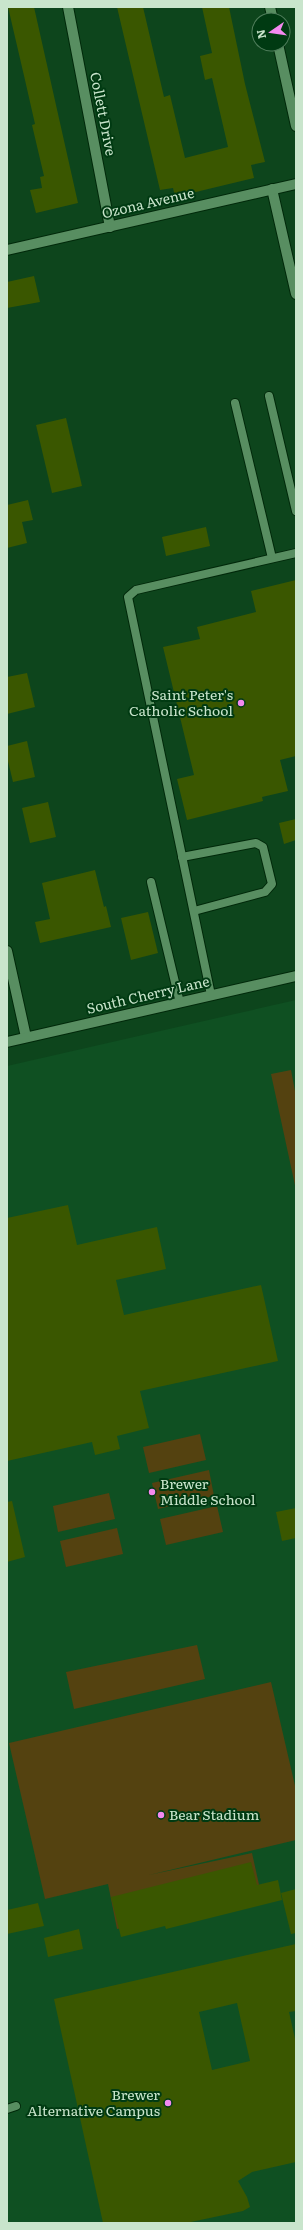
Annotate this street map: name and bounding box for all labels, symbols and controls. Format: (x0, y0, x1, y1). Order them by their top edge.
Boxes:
north arrow (251, 12, 291, 52)
text: N (251, 28, 269, 41)
street label: Collett Drive (86, 70, 122, 157)
street label: Ozona Avenue (100, 182, 196, 222)
place label: Saint Peter's Catholic School (129, 684, 233, 720)
marker: Saint Peter's Catholic School (236, 698, 246, 708)
street label: South Cherry Lane (84, 970, 211, 1018)
place label: Brewer Middle School (160, 1473, 256, 1509)
marker: Brewer Middle School (147, 1487, 157, 1497)
place label: Bear Stadium (169, 1804, 260, 1824)
marker: Bear Stadium (156, 1810, 166, 1820)
place label: Brewer Alternative Campus (27, 2084, 160, 2120)
marker: Brewer Alternative Campus (163, 2098, 173, 2108)

